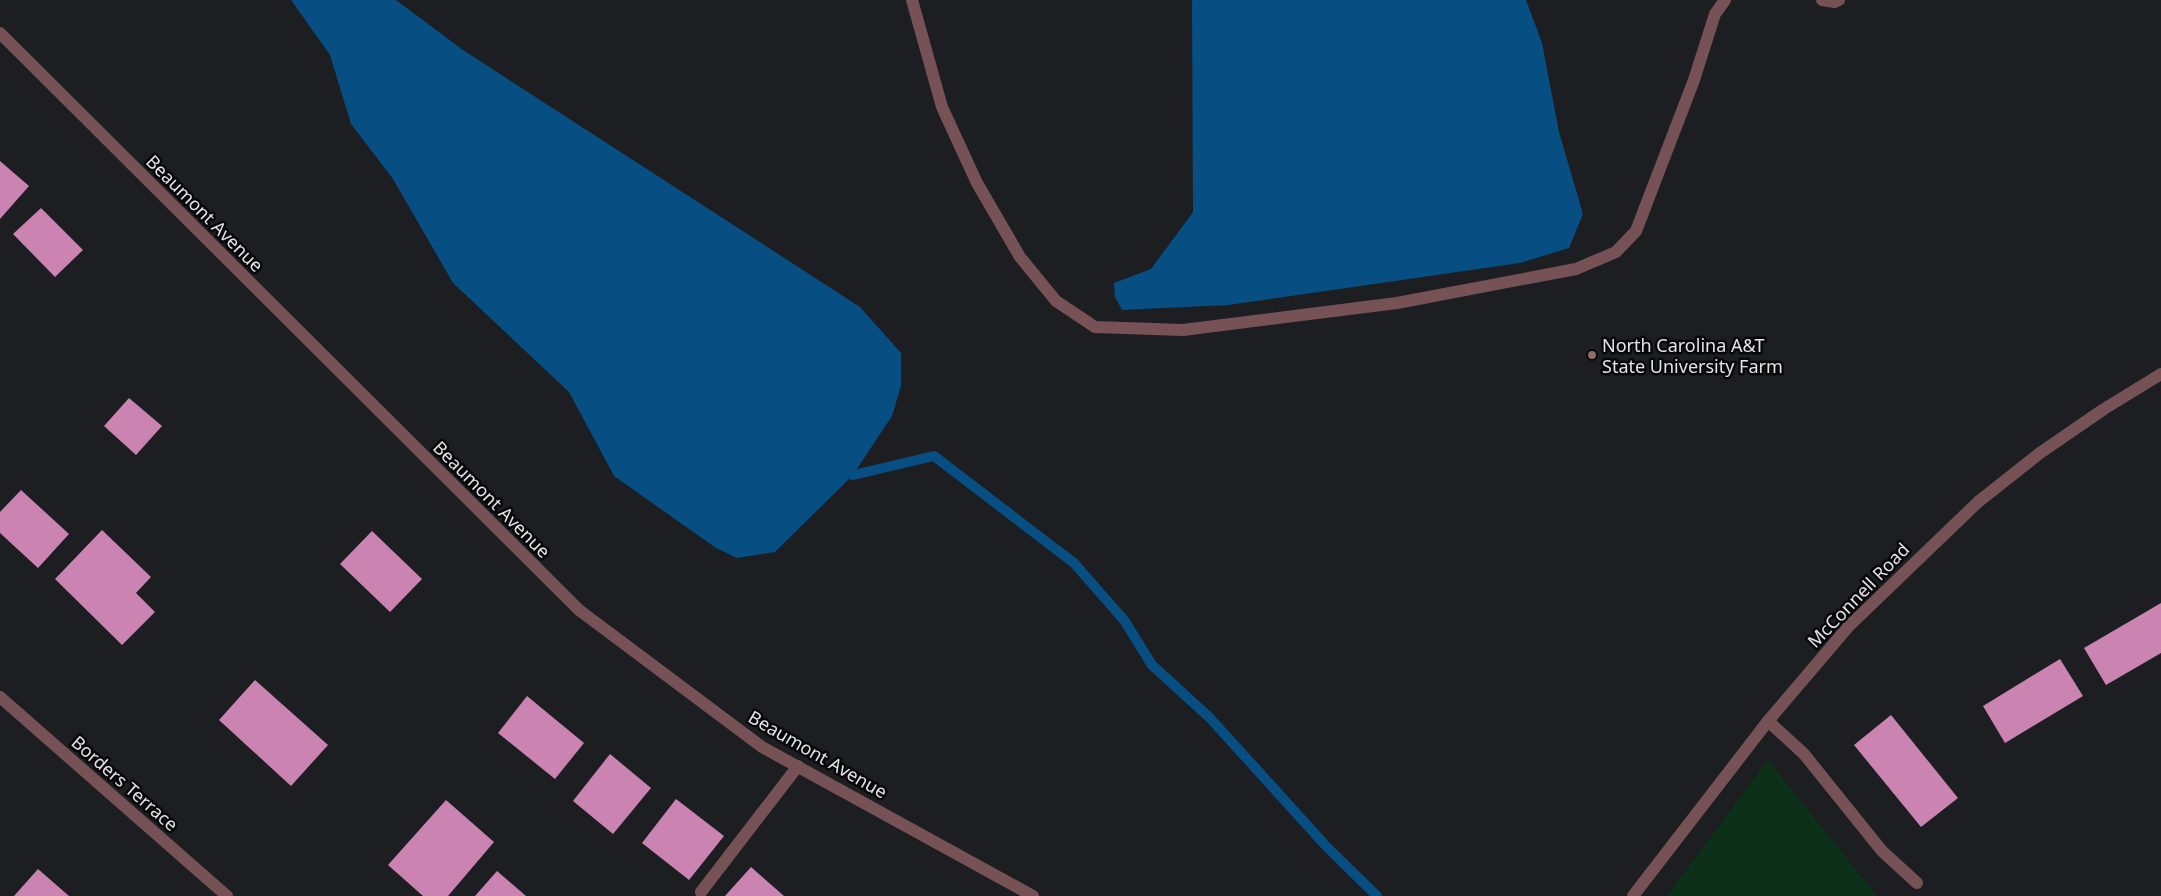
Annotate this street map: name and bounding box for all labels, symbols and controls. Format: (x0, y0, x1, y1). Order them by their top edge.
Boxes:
street label: Beaumont Avenue (141, 149, 269, 277)
place label: North Carolina A&T State University Farm (1602, 333, 1783, 378)
marker: North Carolina A&T State University Farm (1586, 349, 1598, 361)
street label: Beaumont Avenue (428, 435, 556, 563)
street label: McConnell Road (1802, 537, 1914, 653)
street label: Beaumont Avenue (744, 705, 892, 803)
street label: Borders Terrace (67, 730, 183, 836)

